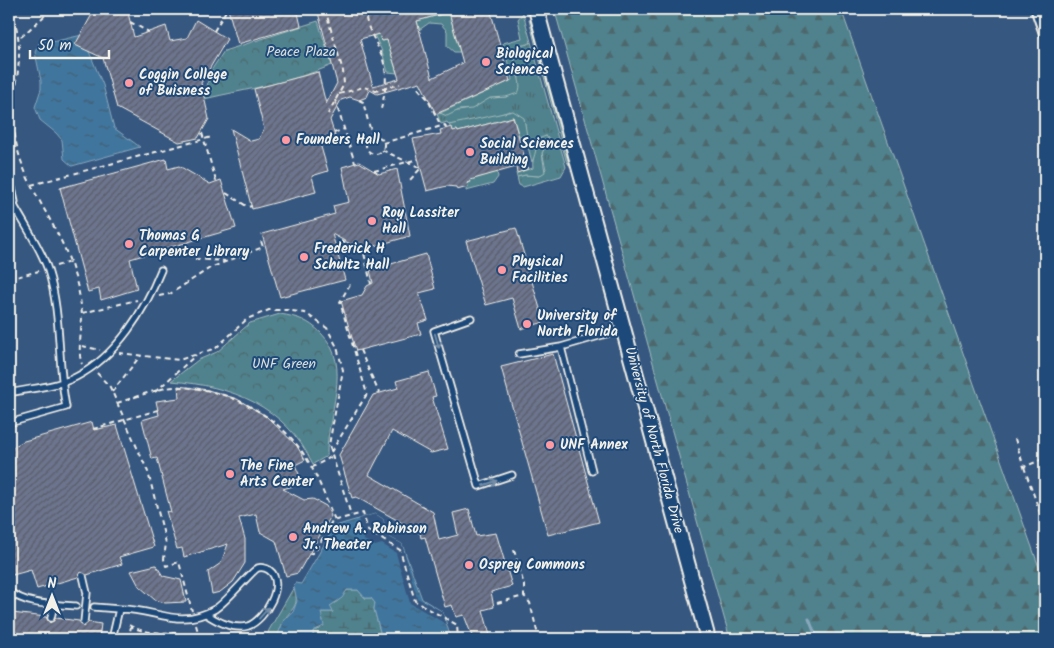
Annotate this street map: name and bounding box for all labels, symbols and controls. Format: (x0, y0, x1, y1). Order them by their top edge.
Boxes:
scale bar (30, 28, 109, 60)
text: 50 m (38, 34, 72, 58)
park label: Peace Plaza (267, 41, 335, 63)
place label: Biological Sciences (496, 43, 553, 81)
marker: Biological Sciences (480, 56, 492, 68)
place label: Coggin College of Buisness (139, 64, 227, 102)
marker: Coggin College of Buisness (123, 77, 135, 89)
place label: Founders Hall (296, 129, 380, 151)
place label: Social Sciences Building (480, 133, 574, 171)
marker: Founders Hall (280, 134, 292, 146)
marker: Social Sciences Building (464, 146, 476, 158)
place label: Roy Lassiter Hall (382, 202, 460, 240)
marker: Roy Lassiter Hall (366, 215, 378, 227)
place label: Thomas G Carpenter Library (139, 225, 250, 263)
marker: Thomas G Carpenter Library (123, 238, 135, 250)
place label: Frederick H Schultz Hall (314, 238, 389, 276)
marker: Frederick H Schultz Hall (298, 251, 310, 263)
place label: Physical Facilities (512, 251, 568, 289)
marker: Physical Facilities (496, 264, 508, 276)
place label: University of North Florida (537, 305, 618, 343)
marker: University of North Florida (521, 318, 533, 330)
one-way arrow (433, 332, 443, 348)
street label: University of North Florida Drive (618, 344, 690, 537)
park label: UNF Green (252, 353, 316, 375)
place label: UNF Annex (560, 434, 628, 456)
marker: UNF Annex (544, 439, 556, 451)
place label: The Fine Arts Center (240, 455, 315, 493)
marker: The Fine Arts Center (224, 468, 236, 480)
one-way arrow (482, 477, 498, 487)
place label: Andrew A. Robinson Jr. Theater (303, 518, 427, 556)
marker: Andrew A. Robinson Jr. Theater (287, 531, 299, 543)
place label: Osprey Commons (479, 554, 585, 576)
marker: Osprey Commons (463, 559, 475, 571)
north arrow (28, 570, 78, 620)
text: N (48, 573, 57, 595)
one-way arrow (259, 607, 270, 620)

